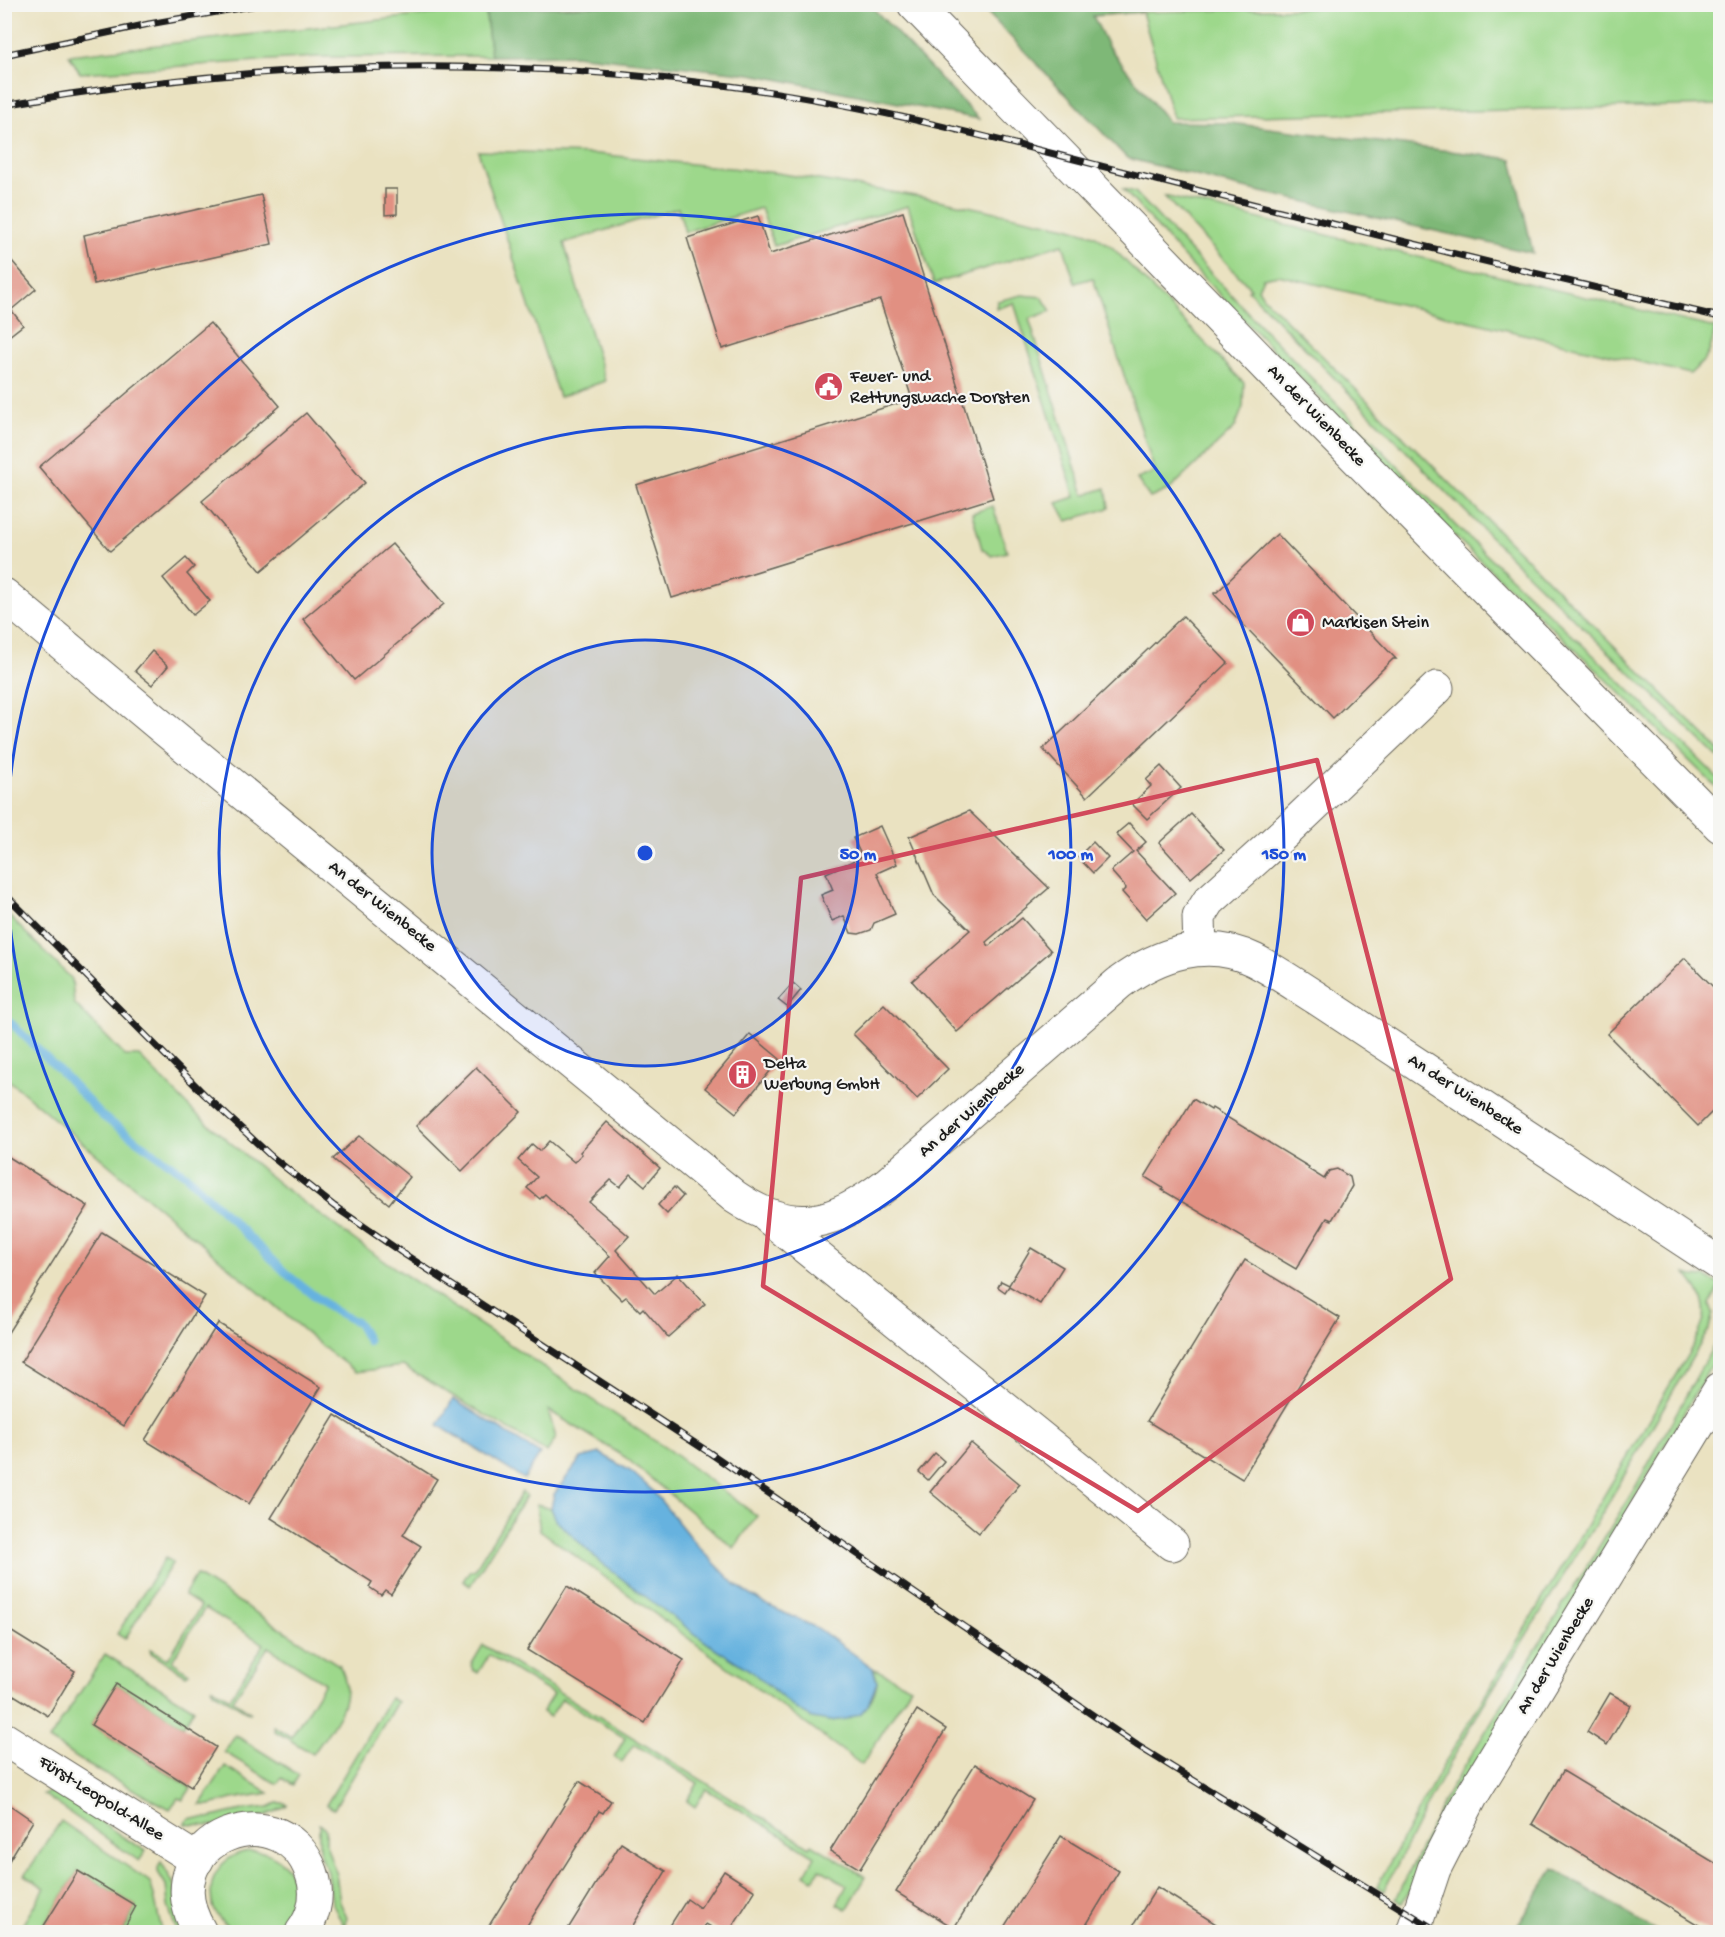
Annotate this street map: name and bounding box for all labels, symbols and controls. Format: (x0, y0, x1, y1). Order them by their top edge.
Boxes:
street label: An der Wienbecke (1262, 361, 1370, 472)
place label: Feuer- und Rettungswache Dorsten (849, 367, 1030, 409)
public building icon: Feuer- und Rettungswache Dorsten (813, 371, 845, 403)
shop icon: Markisen Stein (1285, 607, 1317, 639)
place label: Markisen Stein (1322, 613, 1429, 634)
centre of rings (635, 843, 655, 863)
text: 50 m (840, 845, 877, 866)
text: 100 m (1048, 845, 1094, 866)
text: 150 m (1261, 845, 1306, 866)
street label: An der Wienbecke (324, 857, 441, 958)
street label: An der Wienbecke (1403, 1050, 1527, 1140)
place label: Delta Werbung GmbH (763, 1054, 881, 1096)
building icon: Delta Werbung GmbH (727, 1058, 759, 1090)
street label: An der Wienbecke (915, 1059, 1030, 1163)
street label: An der Wienbecke (1513, 1593, 1600, 1718)
street label: Fürst-Leopold-Allee (33, 1751, 168, 1847)

